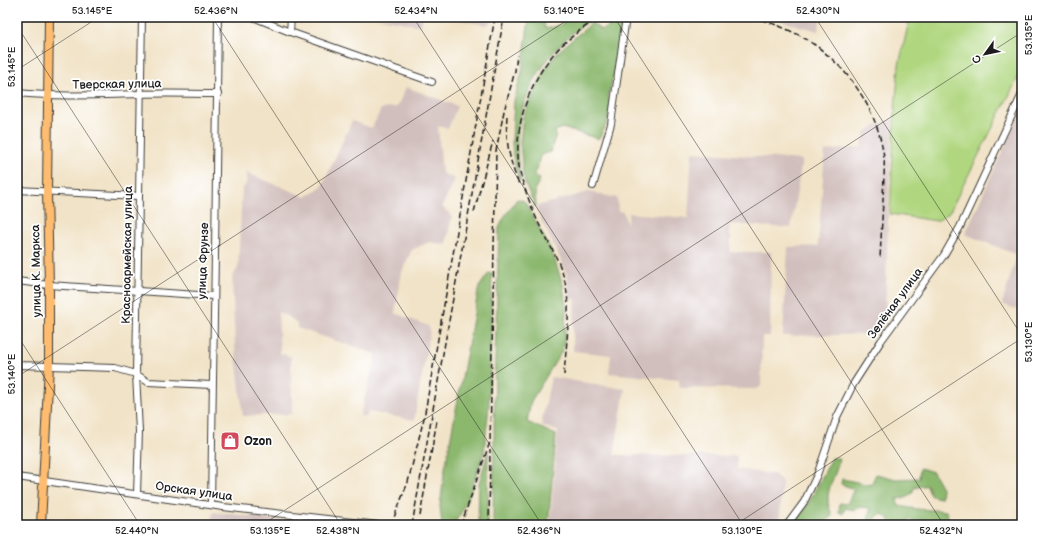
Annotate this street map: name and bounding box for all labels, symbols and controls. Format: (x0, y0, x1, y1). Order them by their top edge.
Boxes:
text: 53.145°E (72, 5, 113, 17)
text: 52.436°N (194, 5, 238, 17)
text: 52.434°N (394, 5, 438, 17)
text: 53.140°E (544, 5, 585, 17)
text: 52.430°N (796, 5, 840, 17)
text: 53.135°E (1023, 14, 1035, 55)
north arrow (965, 34, 1005, 74)
text: 53.145°E (6, 46, 18, 87)
text: С (969, 52, 985, 66)
street label: Тверская улица (72, 76, 162, 93)
street label: Красноармейская улица (119, 186, 136, 324)
street label: улица Фрунзе (195, 222, 212, 300)
street label: улица К. Маркса (28, 224, 45, 318)
street label: Зелёная улица (865, 265, 926, 342)
text: 53.130°E (1023, 321, 1035, 362)
text: 53.140°E (6, 353, 18, 394)
shop icon: Ozon (219, 430, 241, 452)
place label: Ozon (244, 434, 272, 449)
street label: Орская улица (154, 479, 233, 504)
text: 52.440°N (115, 525, 159, 537)
text: 53.135°E (250, 525, 291, 537)
text: 52.438°N (316, 525, 360, 537)
text: 52.436°N (517, 525, 561, 537)
text: 53.130°E (722, 525, 763, 537)
text: 52.432°N (919, 525, 963, 537)

